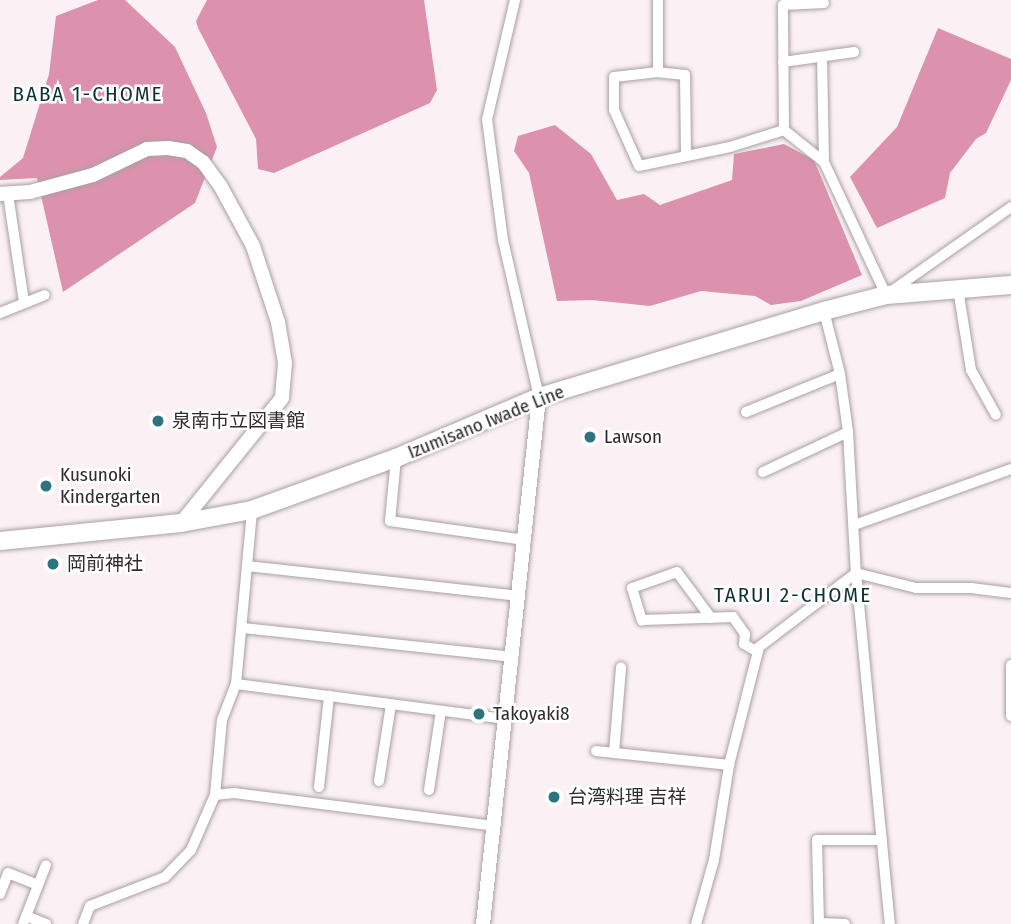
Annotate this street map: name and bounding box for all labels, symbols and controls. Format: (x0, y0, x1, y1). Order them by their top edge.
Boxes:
district label: BABA 1-CHOME (14, 81, 162, 107)
street label: Izumisano Iwade Line (405, 380, 567, 464)
place label: 泉南市立図書館 (172, 410, 305, 432)
marker: 泉南市立図書館 (150, 413, 166, 429)
place label: Lawson (604, 426, 662, 448)
marker: Lawson (582, 429, 598, 445)
place label: Kusunoki Kindergarten (60, 464, 161, 508)
marker: Kusunoki Kindergarten (38, 478, 54, 494)
place label: 岡前神社 (67, 553, 143, 575)
marker: 岡前神社 (45, 556, 61, 572)
district label: TARUI 2-CHOME (716, 582, 870, 608)
place label: Takoyaki8 (493, 703, 569, 725)
marker: Takoyaki8 (471, 706, 487, 722)
place label: 台湾料理 吉祥 (568, 786, 686, 808)
marker: 台湾料理 吉祥 (546, 789, 562, 805)

